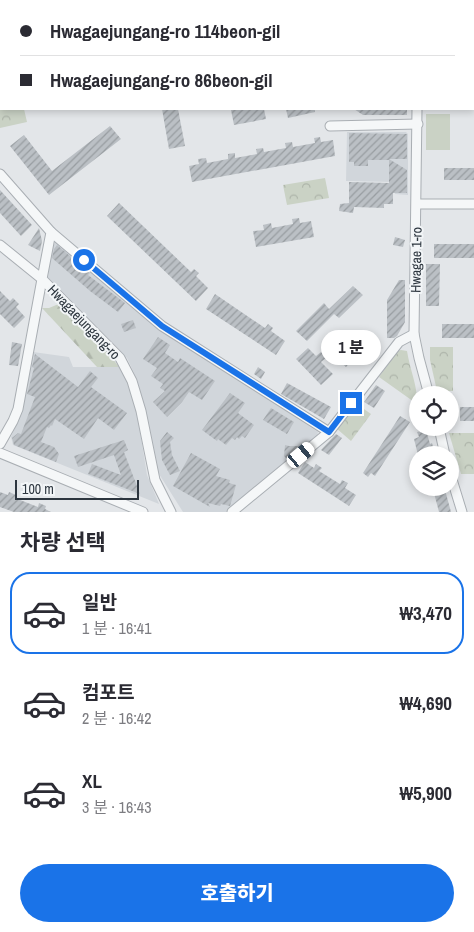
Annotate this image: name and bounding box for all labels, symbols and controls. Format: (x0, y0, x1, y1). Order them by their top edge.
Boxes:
text: Hwagaejungang-ro 114beon-gil (50, 18, 280, 44)
text: Hwagaejungang-ro 86beon-gil (50, 67, 273, 93)
street label: Hwagae 1-ro (406, 227, 426, 293)
route start (73, 249, 95, 271)
street label: Hwagaejungang-ro (44, 281, 124, 363)
callout: 1 분 (321, 330, 381, 366)
text: 1 분 (338, 336, 364, 358)
map controls (409, 386, 459, 496)
button: locate (409, 386, 459, 436)
route end (340, 392, 362, 414)
car (284, 440, 317, 470)
button: layers (409, 446, 459, 496)
scale bar (15, 477, 139, 500)
text: 100 m (22, 480, 54, 498)
text: 차량 선택 (20, 527, 106, 557)
text: 일반 (82, 589, 117, 615)
icon: car (22, 591, 67, 636)
text: ₩3,470 (399, 600, 452, 626)
text: 1 분 · 16:41 (82, 617, 151, 639)
text: 컴포트 (82, 679, 134, 705)
icon: car (22, 681, 67, 726)
text: ₩4,690 (399, 690, 452, 716)
text: 2 분 · 16:42 (82, 707, 151, 729)
text: XL (82, 768, 102, 794)
icon: car (22, 771, 67, 816)
text: ₩5,900 (399, 780, 452, 806)
text: 3 분 · 16:43 (82, 796, 151, 818)
button: 호출하기 (20, 864, 454, 922)

